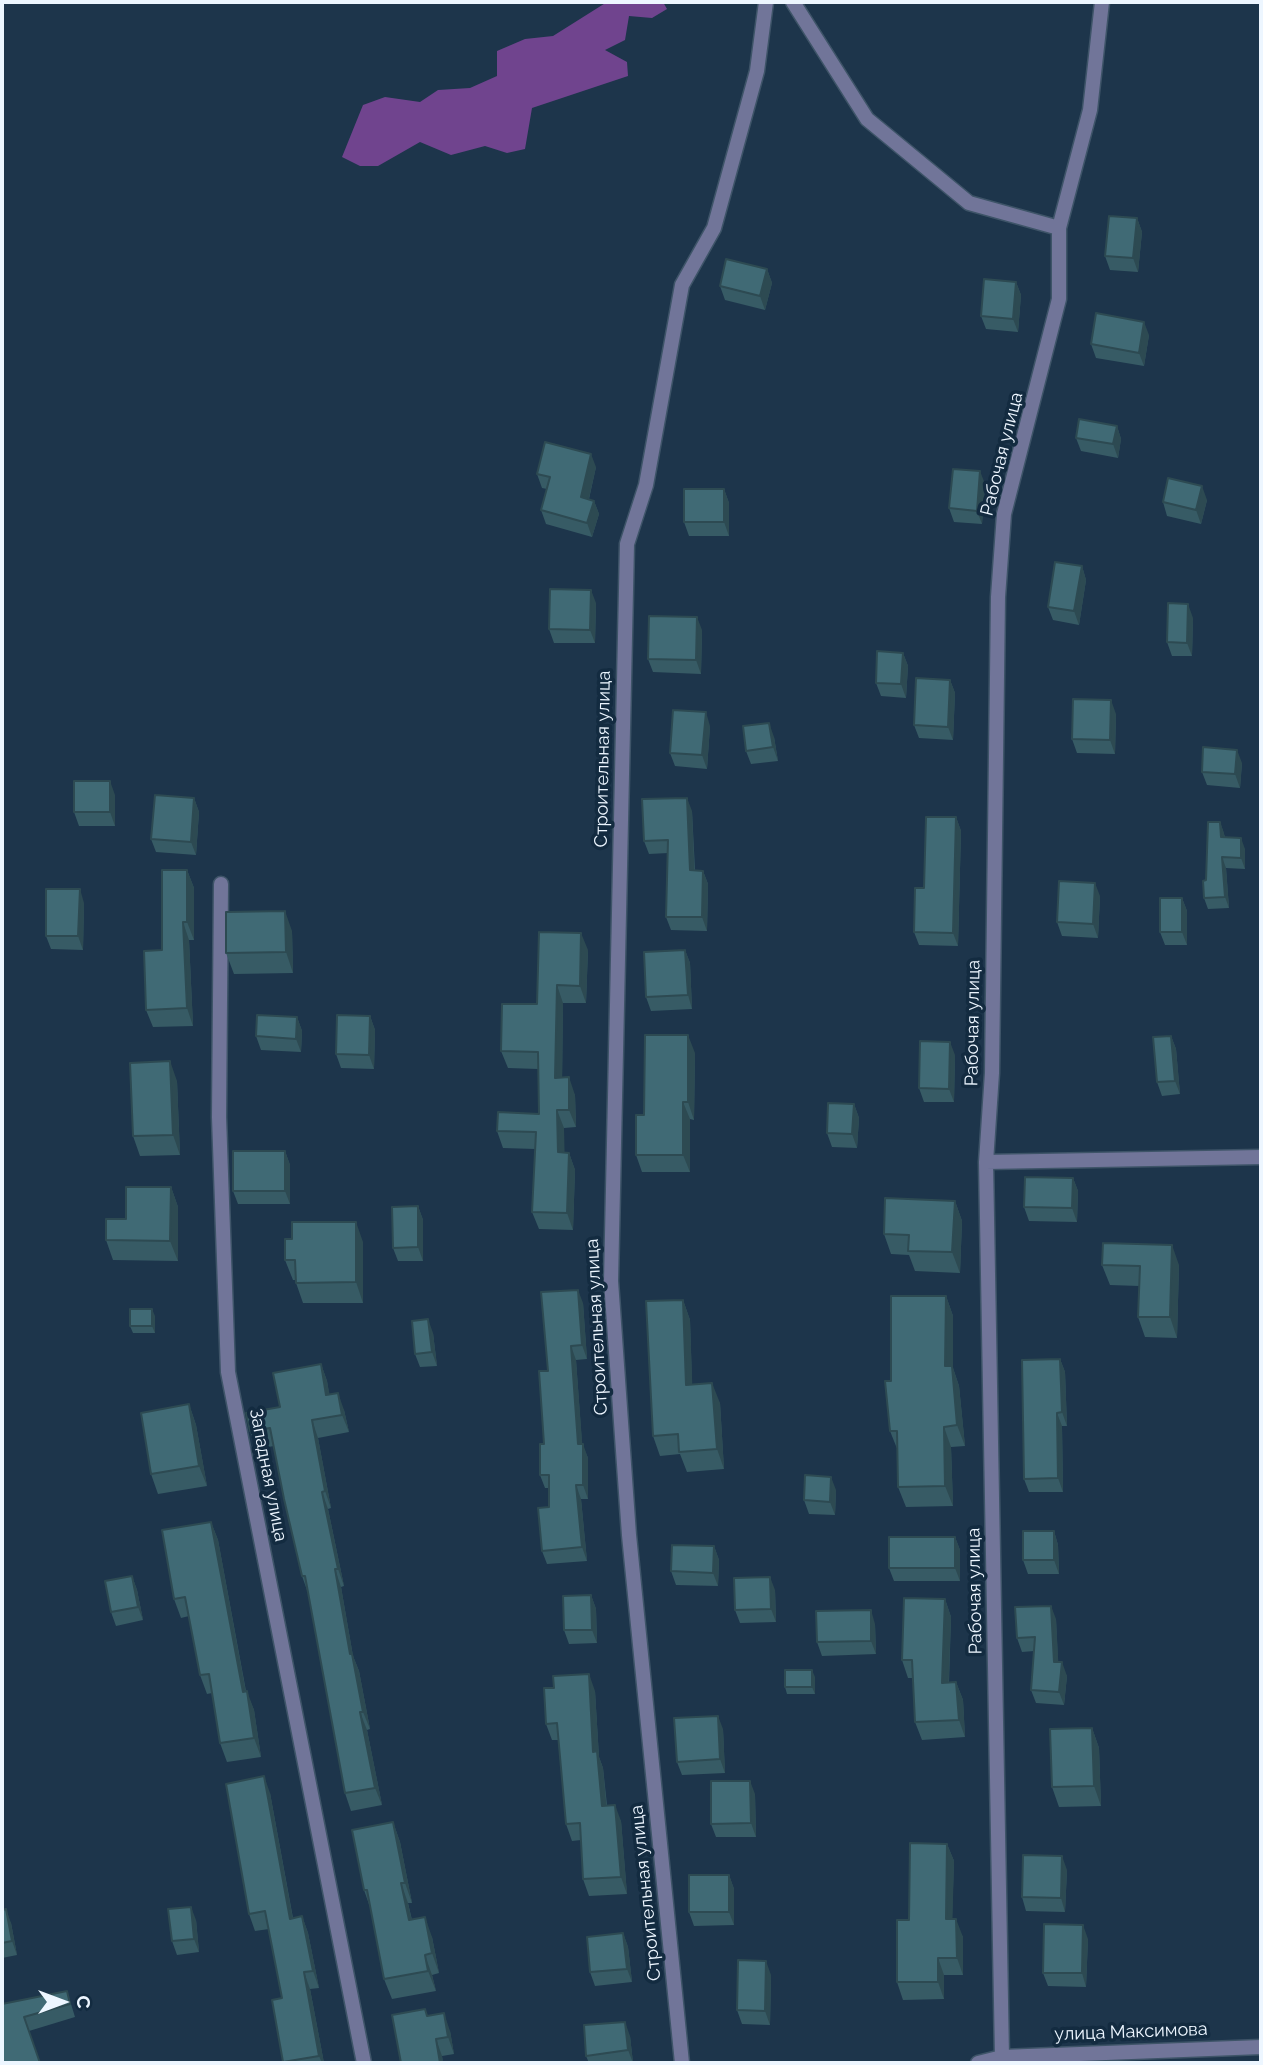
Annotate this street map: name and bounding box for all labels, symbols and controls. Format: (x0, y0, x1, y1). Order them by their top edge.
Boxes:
street label: Рабочая улица (976, 390, 1028, 518)
street label: Строительная улица (591, 670, 615, 848)
street label: Рабочая улица (961, 960, 985, 1086)
street label: Строительная улица (582, 1238, 612, 1416)
street label: Западная улица (244, 1407, 292, 1543)
street label: Рабочая улица (963, 1528, 987, 1654)
street label: Строительная улица (626, 1804, 666, 1982)
north arrow (28, 1967, 98, 2037)
text: С (73, 1995, 95, 2009)
street label: улица Максимова (1054, 2019, 1208, 2045)

